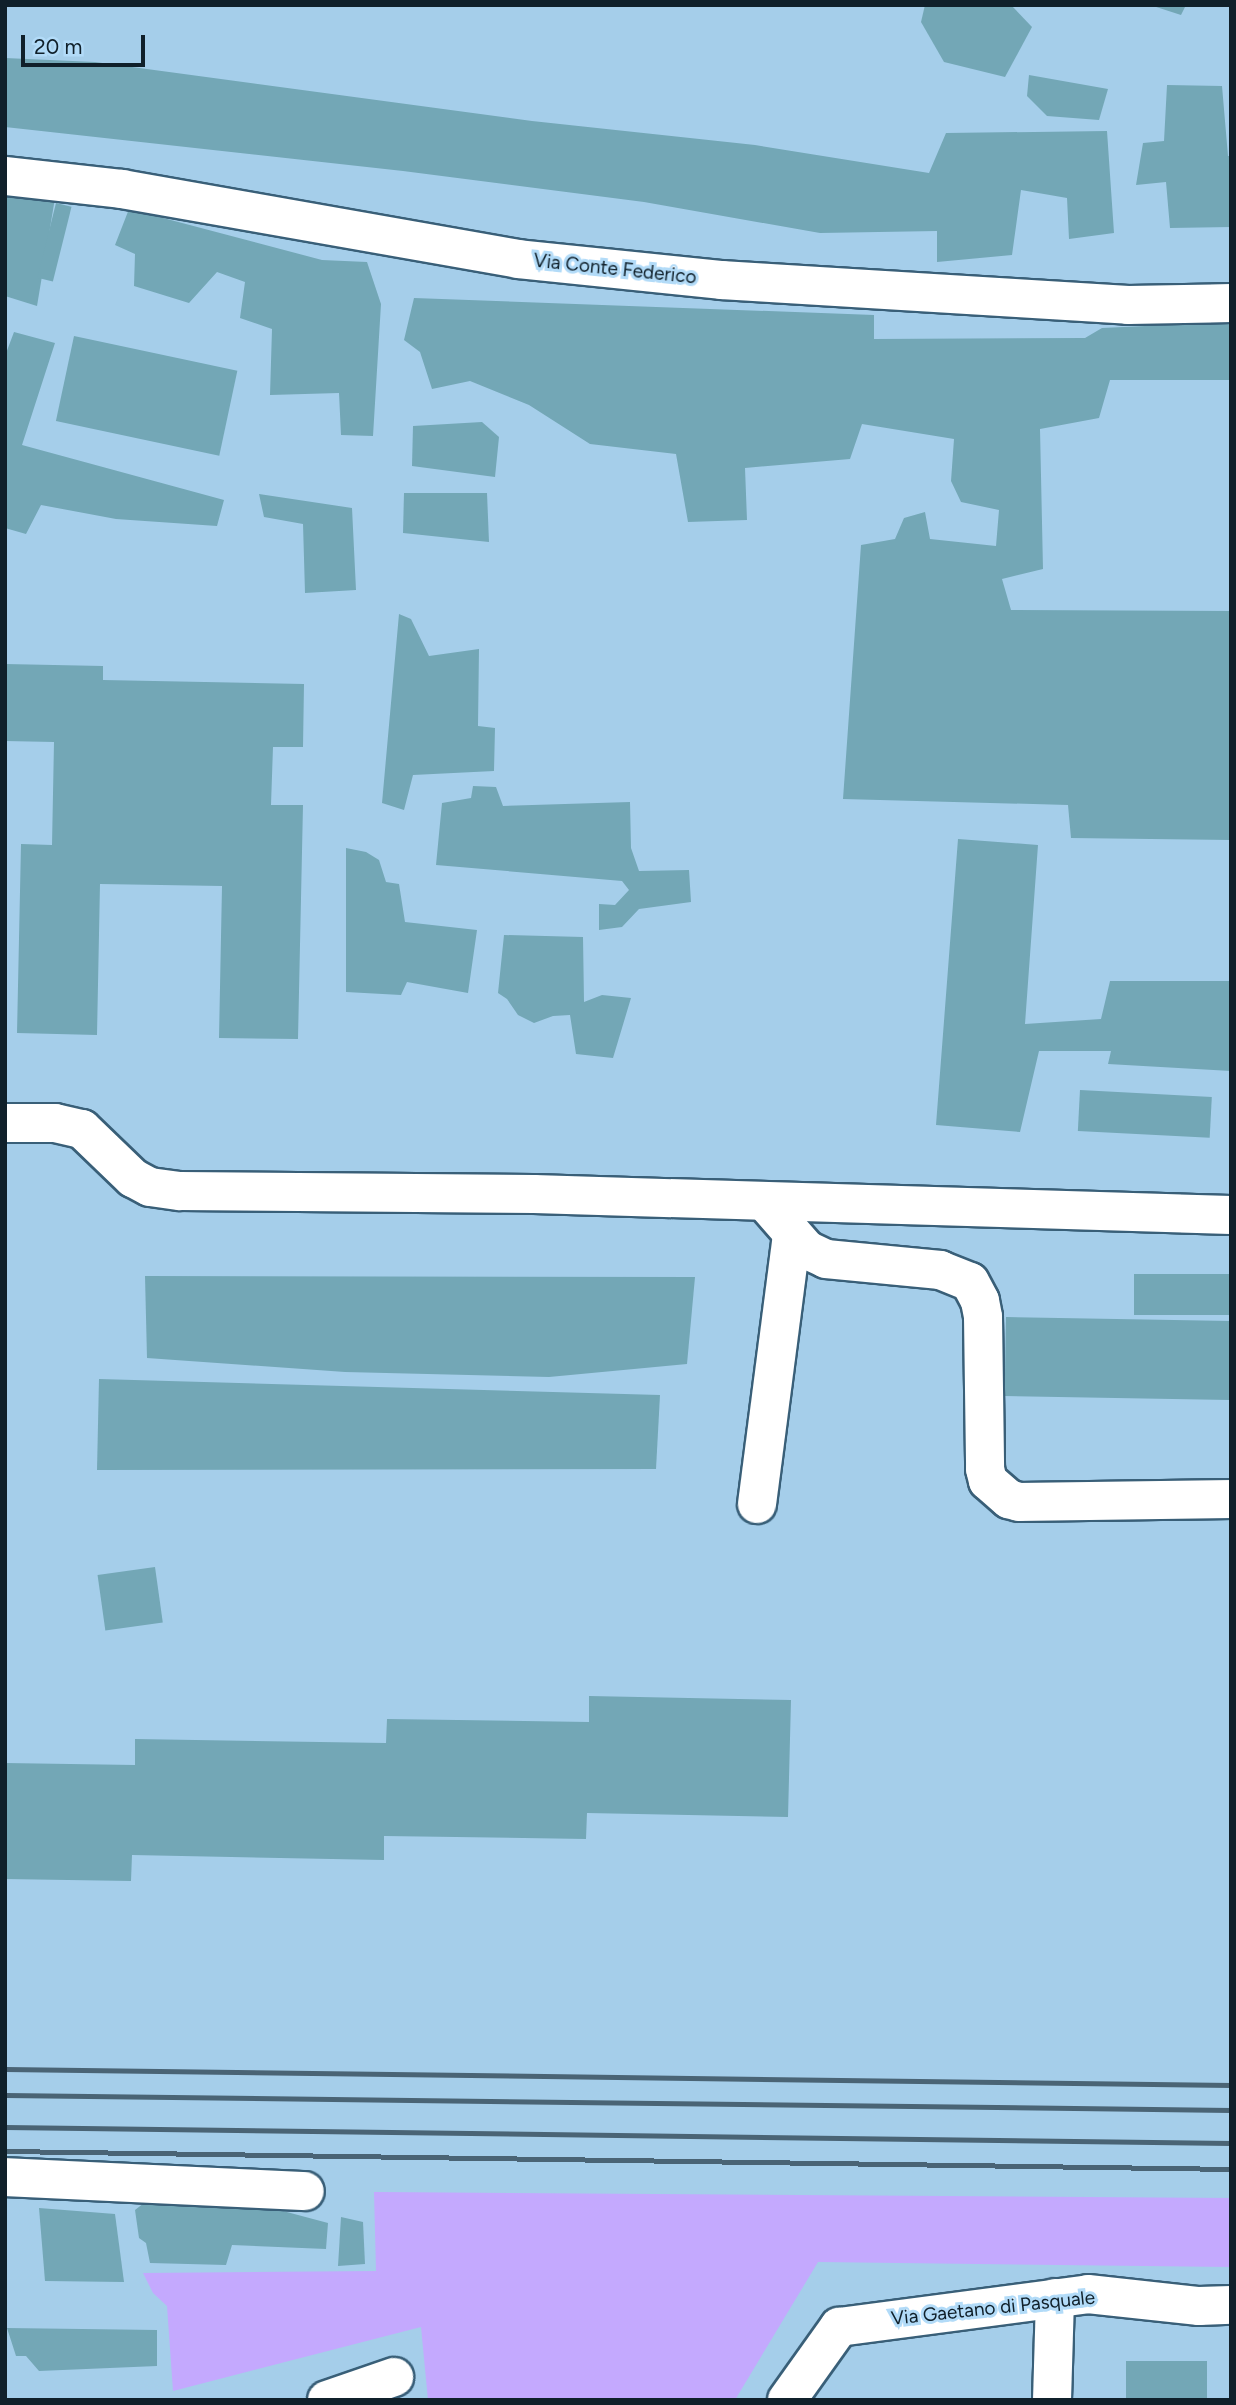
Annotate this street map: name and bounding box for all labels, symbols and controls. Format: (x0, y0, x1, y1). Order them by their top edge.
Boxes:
scale bar (24, 21, 149, 65)
text: 20 m (34, 34, 82, 59)
street label: Via Conte Federico (532, 249, 698, 289)
street label: Via Gaetano di Pasquale (890, 2286, 1096, 2330)

